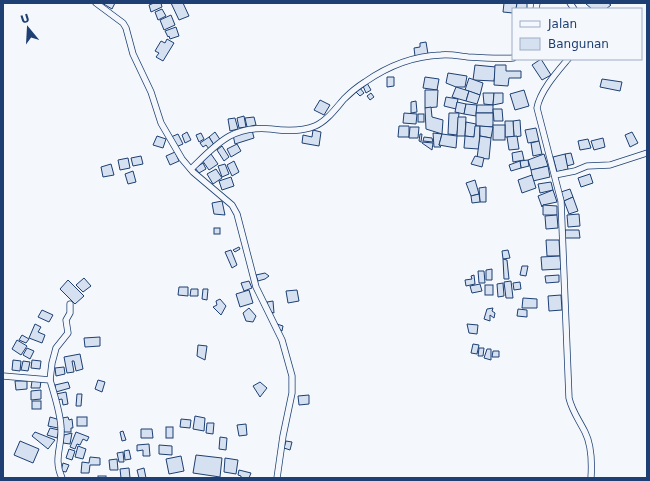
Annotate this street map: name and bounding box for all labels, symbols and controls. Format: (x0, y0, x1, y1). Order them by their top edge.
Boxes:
north arrow (8, 8, 48, 48)
legend (512, 8, 642, 60)
text: U (19, 11, 31, 27)
text: Jalan (547, 17, 577, 31)
text: Bangunan (548, 37, 609, 51)

